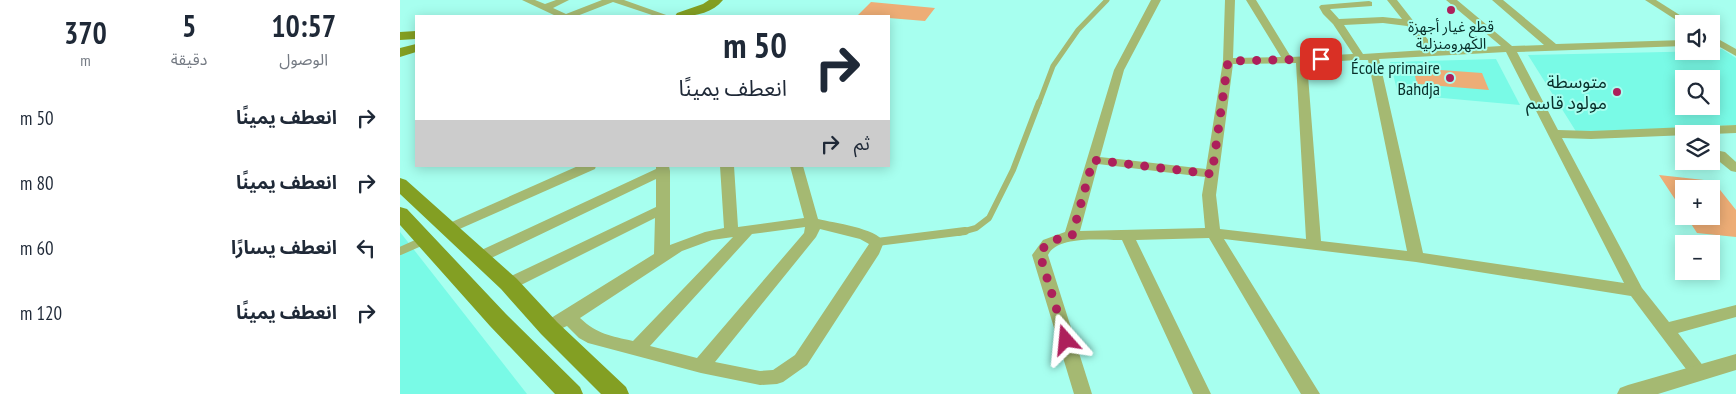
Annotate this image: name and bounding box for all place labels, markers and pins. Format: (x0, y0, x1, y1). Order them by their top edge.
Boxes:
marker: قطع غيار أجهزة الكهرومنزلية (1445, 4, 1457, 16)
place label: قطع غيار أجهزة الكهرومنزلية (1408, 17, 1494, 53)
pin (1300, 38, 1342, 80)
place label: École primaire Bahdja (1351, 56, 1440, 100)
place label: متوسطة مولود قاسم (1526, 70, 1607, 116)
marker: École primaire Bahdja (1444, 72, 1456, 84)
marker: متوسطة مولود قاسم (1611, 86, 1623, 98)

